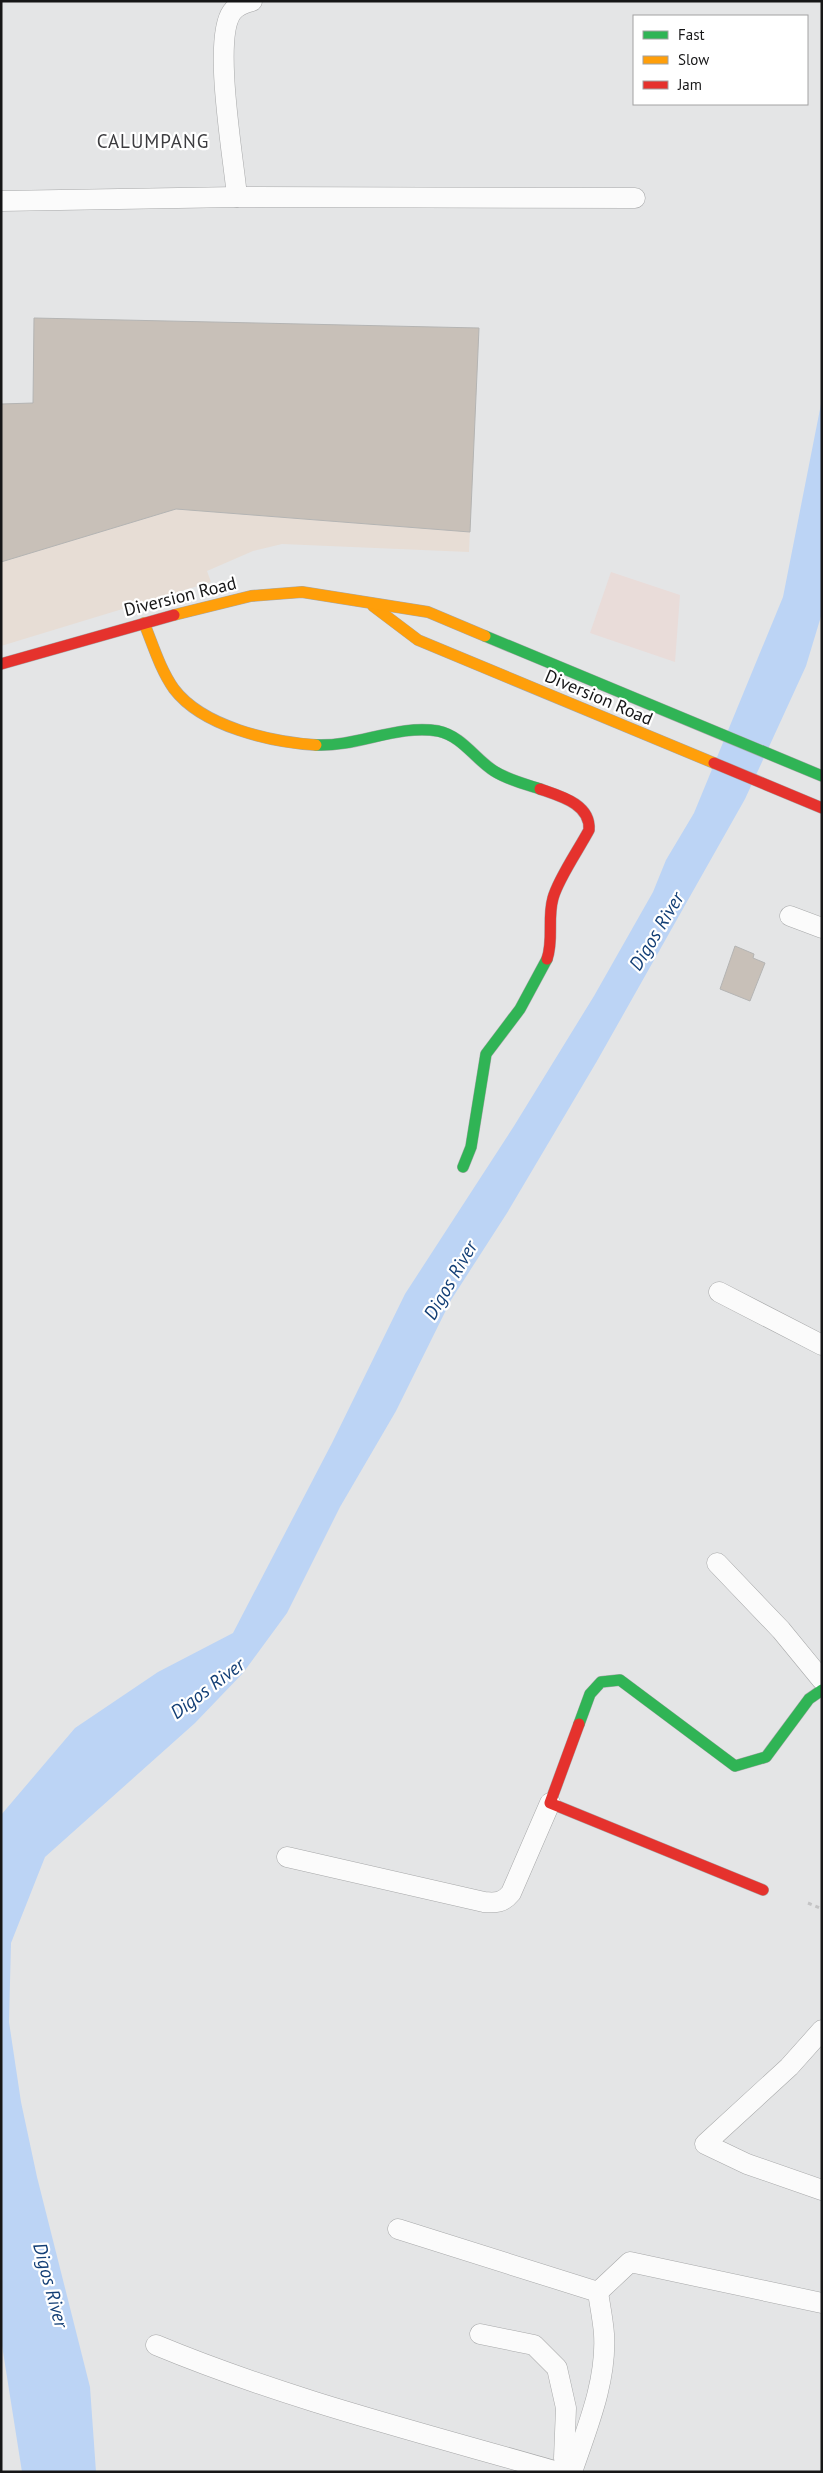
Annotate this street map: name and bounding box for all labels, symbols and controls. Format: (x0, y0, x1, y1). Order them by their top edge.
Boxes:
legend (633, 15, 808, 105)
text: Fast (678, 25, 705, 44)
text: Slow (678, 50, 709, 69)
text: Jam (677, 75, 702, 94)
district label: CALUMPANG (97, 129, 209, 153)
street label: Diversion Road (121, 571, 239, 621)
street label: Diversion Road (542, 664, 656, 730)
water label: Digos River (623, 886, 690, 974)
water label: Digos River (418, 1235, 483, 1324)
water label: Digos River (165, 1651, 250, 1724)
water label: Digos River (28, 2240, 74, 2332)

